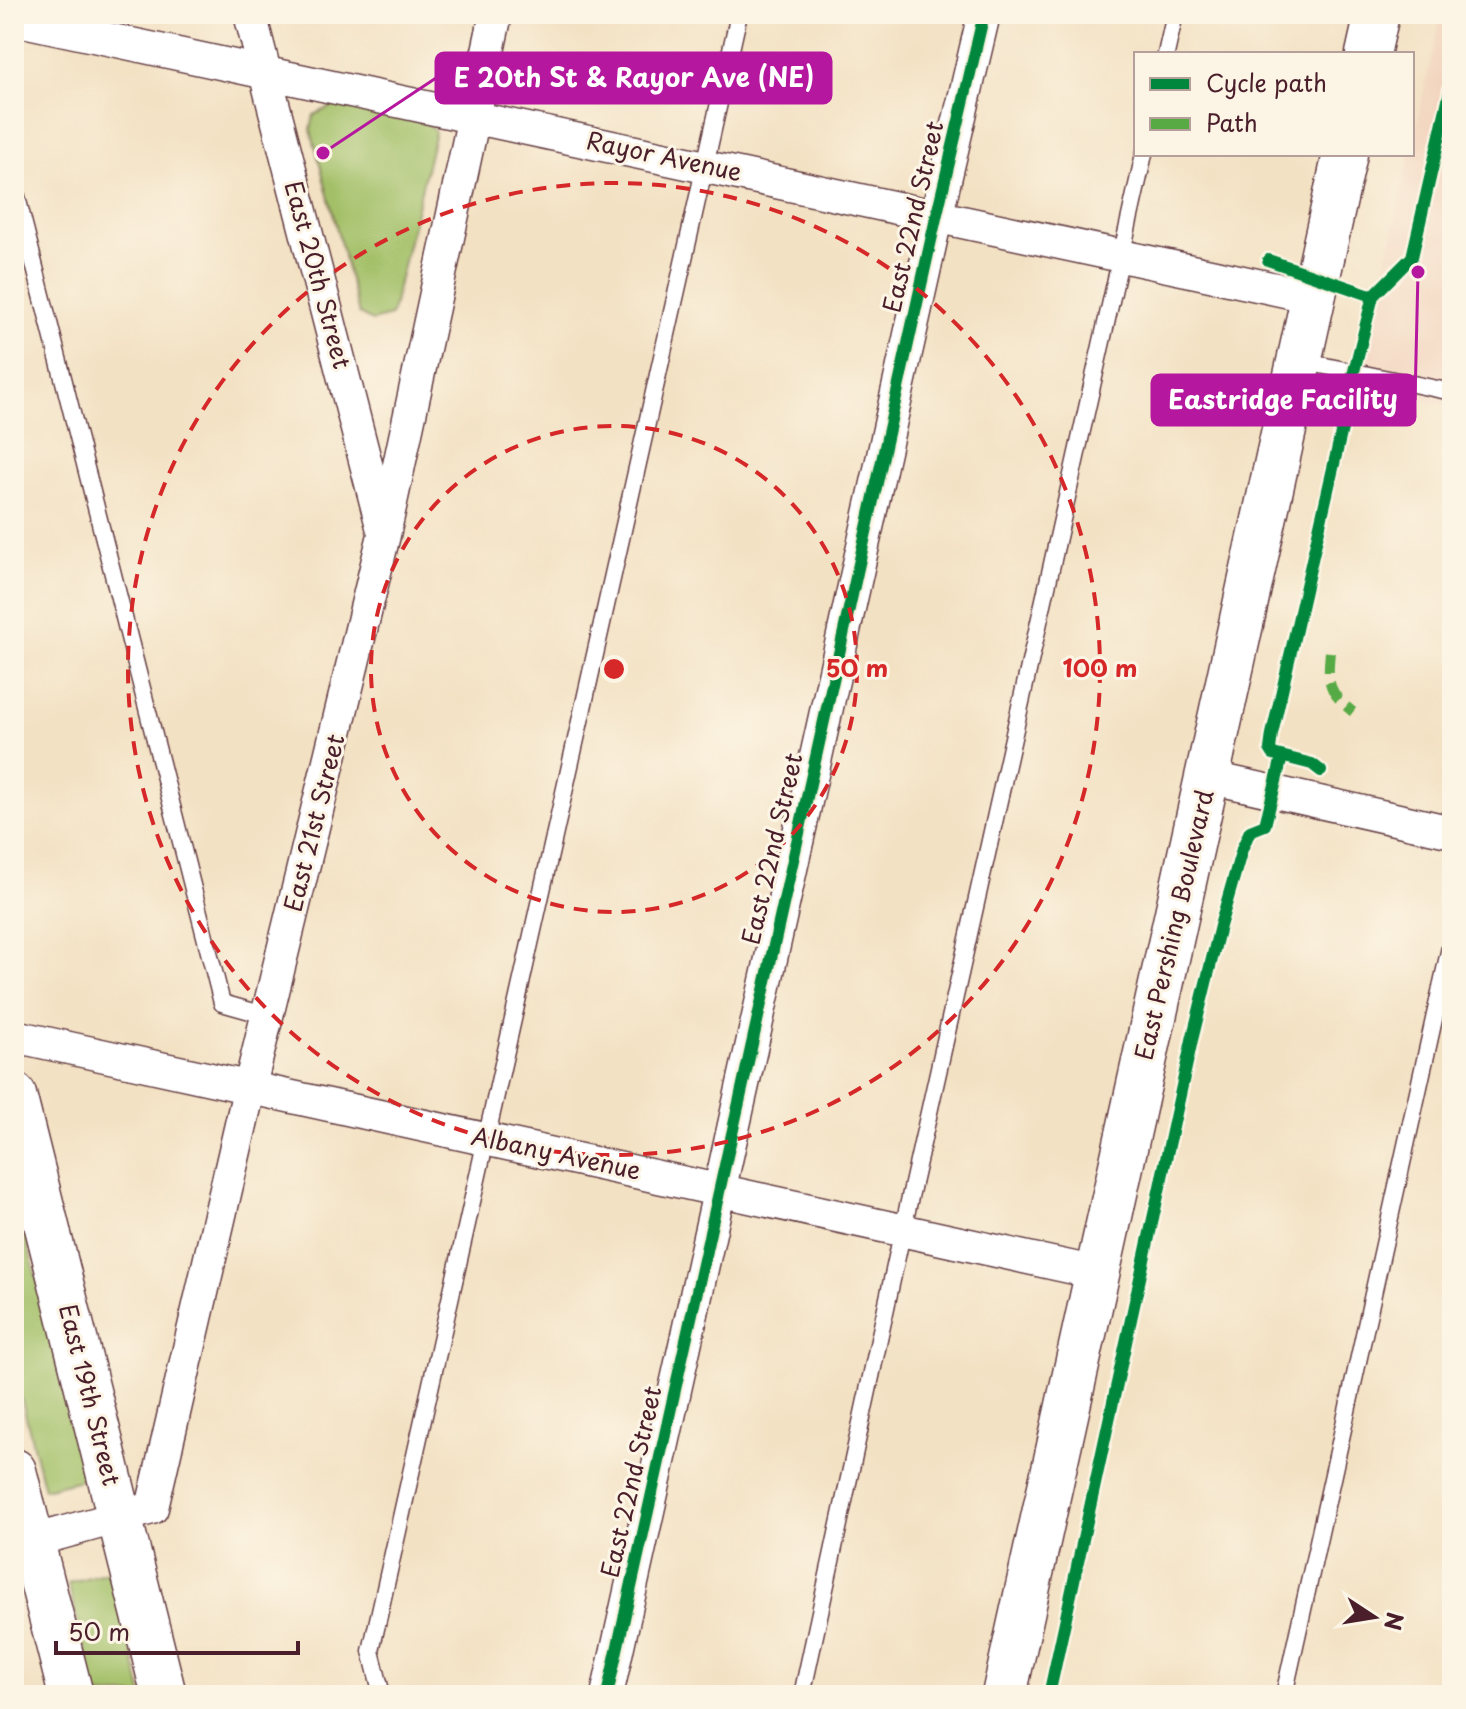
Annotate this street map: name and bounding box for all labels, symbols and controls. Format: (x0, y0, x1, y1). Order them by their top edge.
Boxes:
legend (1134, 52, 1414, 156)
callout: E 20th St & Rayor Ave (NE) (436, 53, 831, 103)
text: E 20th St & Rayor Ave (NE) (454, 57, 814, 96)
text: Cycle path (1206, 64, 1327, 100)
text: Path (1206, 104, 1258, 140)
street label: East 22nd Street (873, 117, 952, 316)
street label: Rayor Avenue (583, 121, 745, 189)
street label: East 20th Street (277, 177, 361, 373)
callout: Eastridge Facility (1152, 375, 1415, 425)
text: Eastridge Facility (1168, 379, 1398, 418)
text: 50 m (826, 649, 888, 685)
text: 100 m (1063, 649, 1137, 685)
centre of rings (600, 655, 628, 683)
street label: East 21st Street (274, 730, 353, 915)
street label: East 22nd Street (732, 749, 811, 948)
street label: East Pershing Boulevard (1124, 786, 1222, 1063)
street label: Albany Avenue (468, 1117, 644, 1188)
street label: East 19th Street (51, 1300, 131, 1489)
street label: East 22nd Street (591, 1382, 670, 1581)
north arrow (1334, 1577, 1414, 1657)
scale bar (56, 1605, 298, 1655)
text: N (1377, 1610, 1413, 1633)
text: 50 m (68, 1613, 130, 1649)

